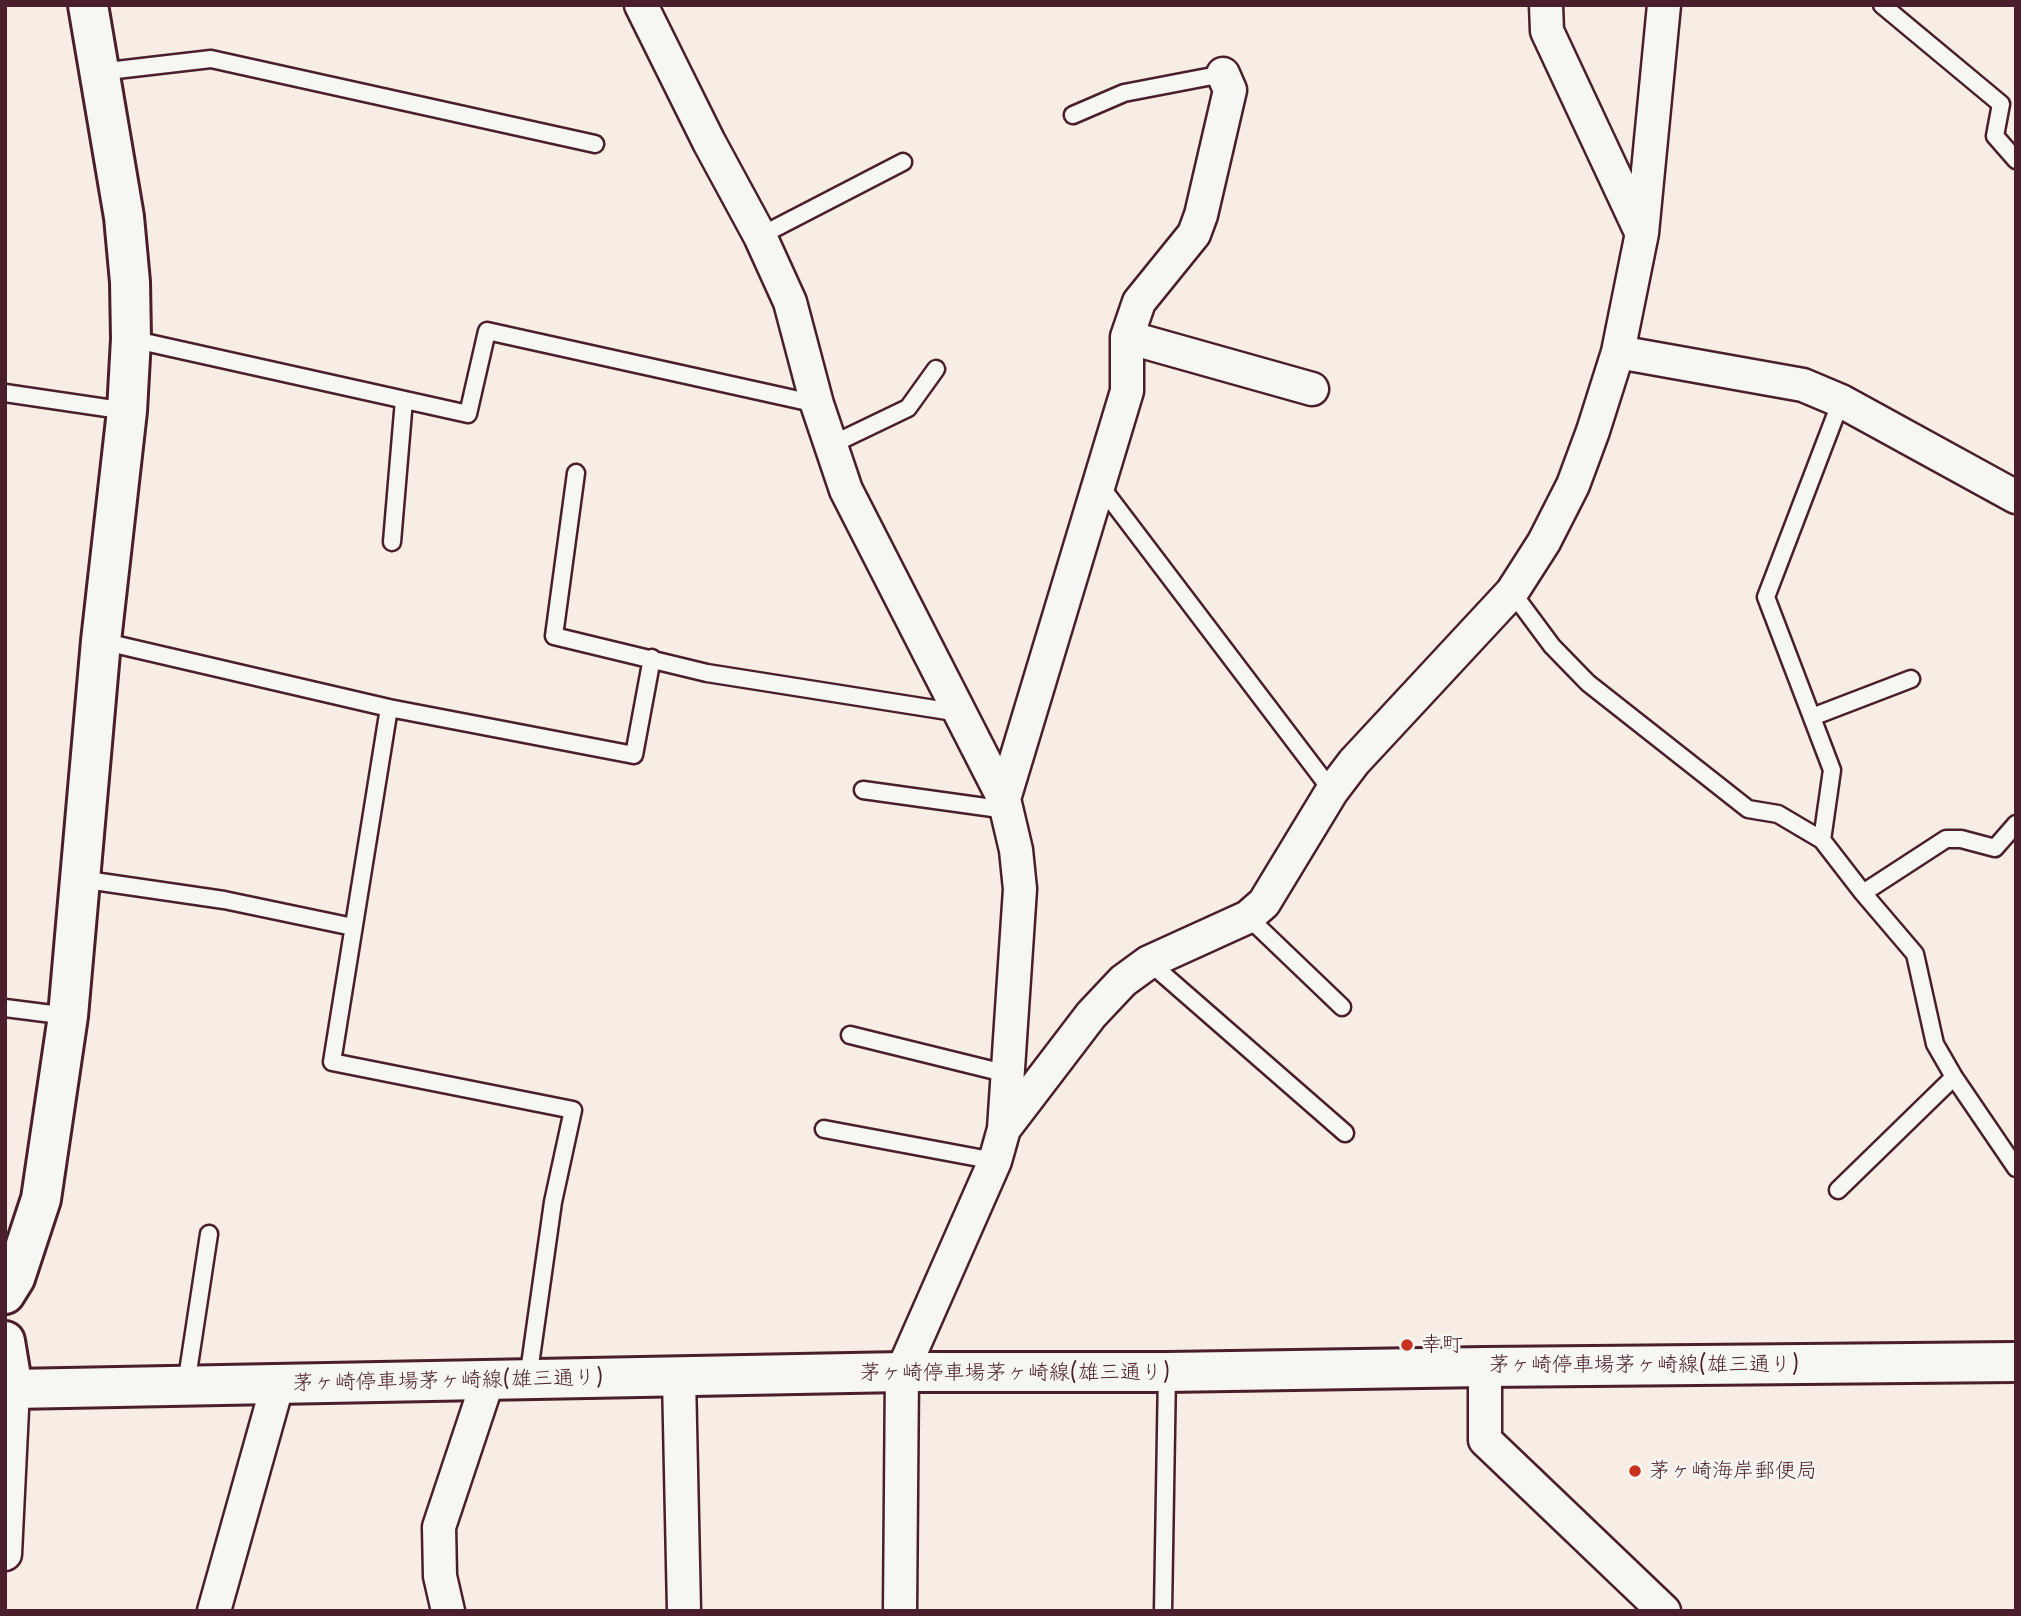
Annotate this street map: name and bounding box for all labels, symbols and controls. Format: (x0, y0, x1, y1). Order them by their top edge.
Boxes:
place label: 幸町 (1421, 1332, 1463, 1358)
marker: 幸町 (1399, 1337, 1415, 1353)
street label: 茅ヶ崎停車場茅ヶ崎線(雄三通り) (1489, 1352, 1799, 1378)
street label: 茅ヶ崎停車場茅ヶ崎線(雄三通り) (860, 1360, 1170, 1386)
street label: 茅ヶ崎停車場茅ヶ崎線(雄三通り) (293, 1366, 603, 1396)
place label: 茅ヶ崎海岸郵便局 (1649, 1458, 1817, 1484)
marker: 茅ヶ崎海岸郵便局 (1627, 1463, 1643, 1479)

